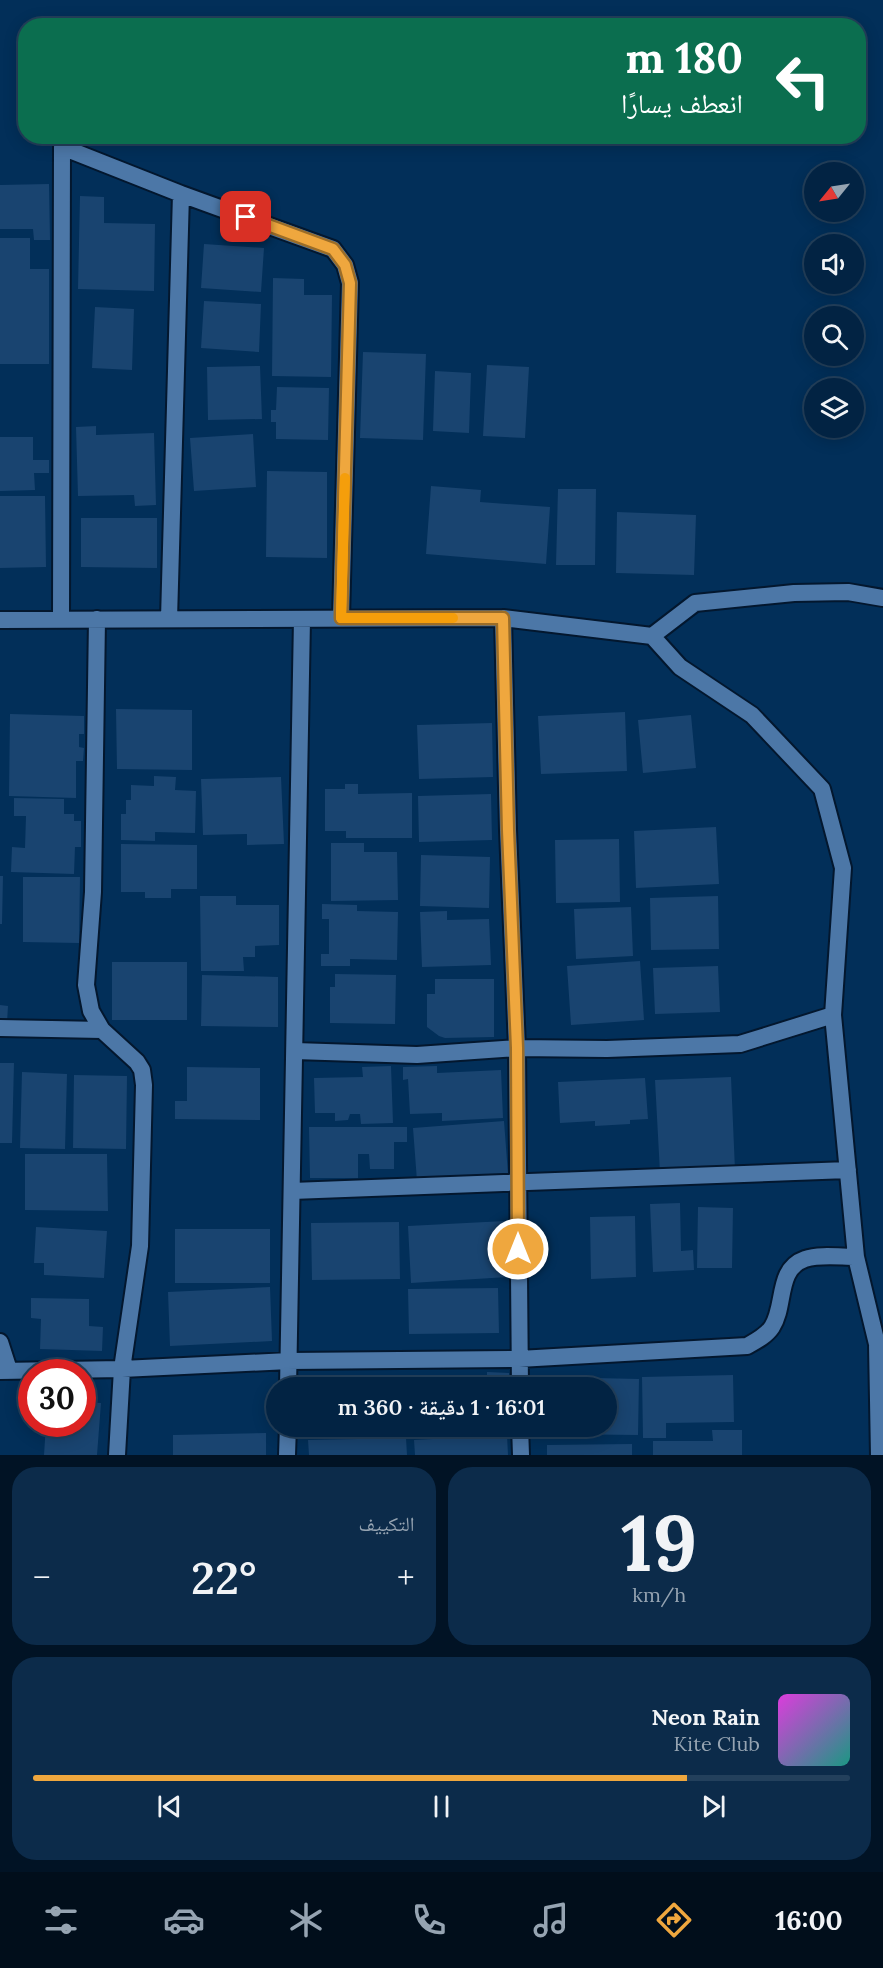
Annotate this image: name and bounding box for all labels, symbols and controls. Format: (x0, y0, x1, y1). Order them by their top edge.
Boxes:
text: 180 m (626, 31, 743, 85)
icon: left (764, 42, 842, 120)
text: انعطف يسارًا (621, 86, 743, 120)
north arrow (804, 162, 864, 222)
map controls (804, 162, 864, 438)
pin (220, 191, 271, 242)
icon: arrive (229, 200, 262, 233)
button: sound (804, 234, 864, 294)
button: search (804, 306, 864, 366)
button: layers (804, 378, 864, 438)
position arrow (486, 1217, 550, 1281)
speed limit sign: 30 (18, 1359, 96, 1437)
text: 16:01 · 1 دقيقة · 360 m (338, 1393, 545, 1421)
text: 19 (621, 1493, 698, 1592)
text: التكييف (358, 1511, 415, 1536)
text: 22° (191, 1549, 257, 1606)
text: − (33, 1556, 51, 1598)
text: + (397, 1556, 415, 1598)
text: km/h (632, 1582, 686, 1607)
text: Neon Rain (652, 1703, 760, 1731)
text: Kite Club (674, 1731, 760, 1756)
icon: previous (153, 1790, 186, 1823)
icon: pause (425, 1790, 458, 1823)
icon: next (697, 1790, 730, 1823)
icon: filters (40, 1899, 82, 1941)
icon: car (163, 1899, 205, 1941)
icon: climate (285, 1899, 327, 1941)
icon: phone (408, 1899, 450, 1941)
icon: music (530, 1899, 572, 1941)
icon: directions (653, 1899, 695, 1941)
text: 16:00 (775, 1903, 843, 1937)

